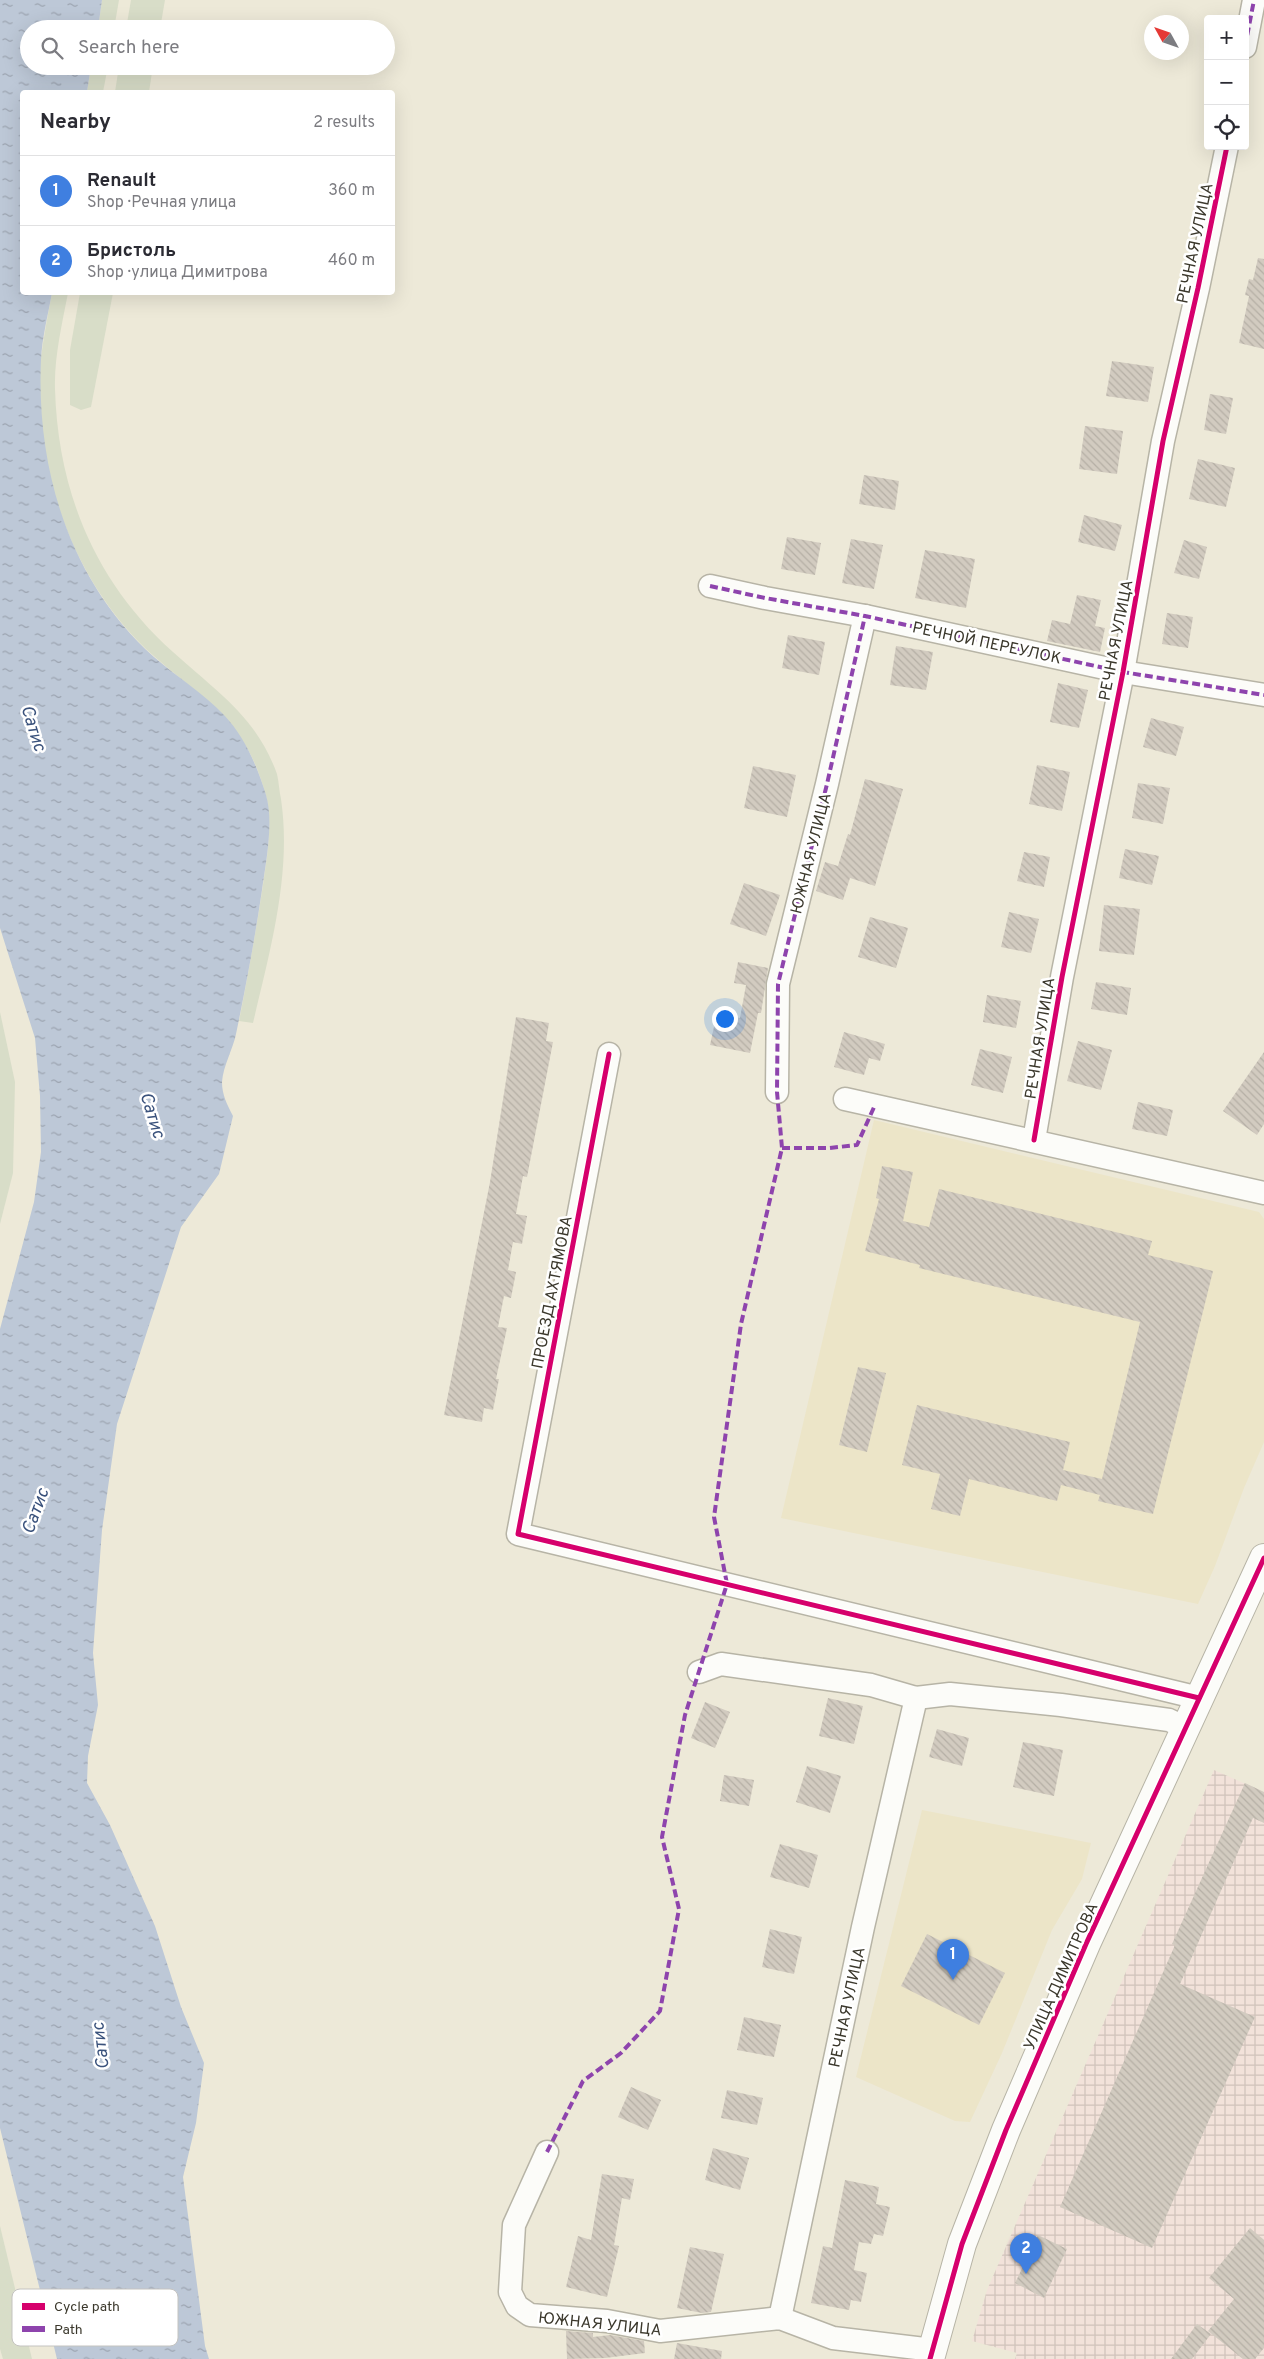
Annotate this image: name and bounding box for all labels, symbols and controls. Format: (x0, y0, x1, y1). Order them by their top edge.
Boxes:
north arrow (1144, 15, 1189, 60)
map controls (1204, 15, 1249, 150)
button: + (1204, 15, 1249, 60)
search box (20, 20, 395, 75)
icon: search (38, 34, 66, 62)
text: Search here (78, 36, 180, 60)
button: − (1204, 60, 1249, 105)
button: locate (1204, 105, 1249, 150)
text: Nearby (40, 109, 111, 136)
text: 2 results (313, 113, 375, 133)
text: Renault (87, 169, 156, 193)
text: 1 (53, 181, 59, 201)
text: 360 m (328, 181, 375, 201)
street label: РЕЧНАЯ УЛИЦА (1173, 181, 1219, 306)
text: Shop · Речная улица (87, 193, 236, 213)
text: Бристоль (87, 239, 176, 263)
text: 2 (51, 251, 61, 271)
text: 460 m (328, 251, 375, 271)
text: Shop · улица Димитрова (87, 263, 268, 283)
street label: РЕЧНАЯ УЛИЦА (1095, 578, 1139, 703)
street label: РЕЧНОЙ ПЕРЕУЛОК (910, 616, 1063, 670)
water label: Сатис (15, 702, 51, 755)
street label: ЮЖНАЯ УЛИЦА (787, 791, 837, 916)
street label: РЕЧНАЯ УЛИЦА (1021, 976, 1060, 1101)
your location (712, 1006, 738, 1032)
water label: Сатис (134, 1089, 170, 1142)
street label: ПРОЕЗД АХТЯМОВА (528, 1214, 578, 1371)
water label: Сатис (18, 1485, 55, 1538)
street label: УЛИЦА ДИМИТРОВА (1020, 1900, 1103, 2054)
pin: 1 (937, 1939, 969, 1980)
street label: РЕЧНАЯ УЛИЦА (825, 1945, 871, 2070)
water label: Сатис (87, 2021, 116, 2071)
pin: 2 (1010, 2233, 1042, 2274)
legend (12, 2289, 178, 2346)
text: Cycle path (54, 2299, 120, 2316)
street label: ЮЖНАЯ УЛИЦА (537, 2309, 663, 2341)
text: Path (54, 2322, 83, 2339)

